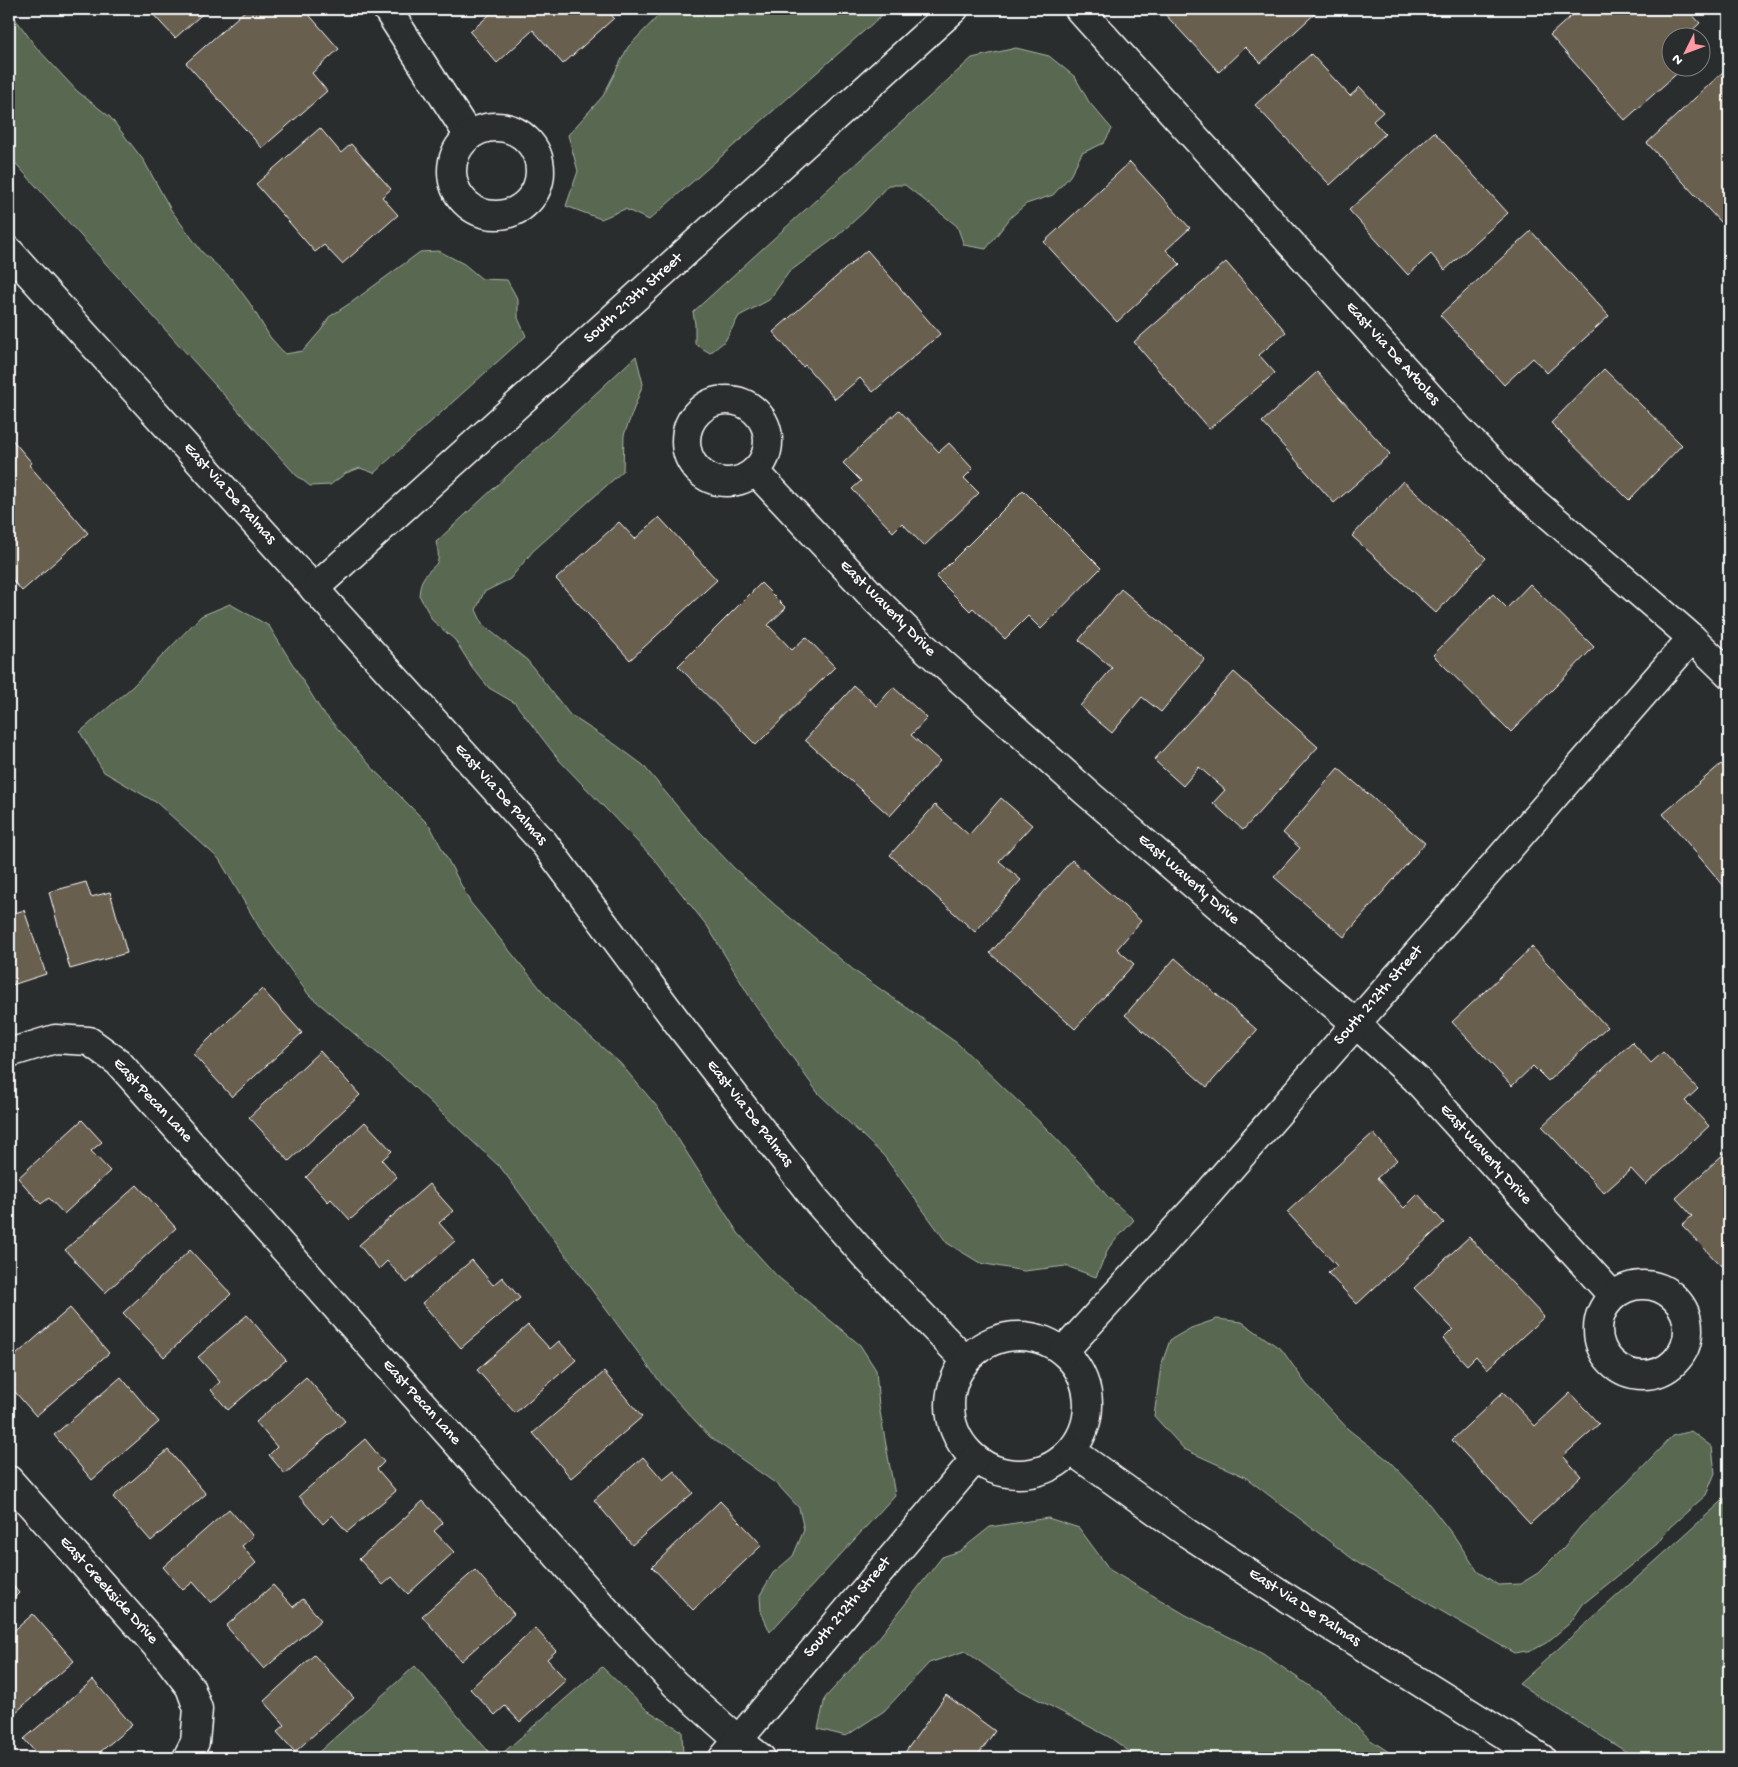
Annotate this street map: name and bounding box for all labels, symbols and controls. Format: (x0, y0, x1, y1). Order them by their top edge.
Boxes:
north arrow (1660, 28, 1710, 78)
text: N (1669, 50, 1688, 68)
street label: South 213th Street (581, 249, 688, 348)
street label: East Via De Arboles (1341, 299, 1444, 410)
street label: East Via De Palmas (178, 439, 280, 549)
street label: East Waverly Drive (835, 557, 940, 662)
street label: East Via De Palmas (449, 740, 551, 850)
street label: East Waverly Drive (1133, 831, 1243, 930)
street label: South 212th Street (1331, 941, 1428, 1050)
street label: East Pecan Lane (108, 1055, 196, 1148)
street label: East Via De Palmas (702, 1057, 797, 1172)
street label: East Waverly Drive (1435, 1101, 1536, 1210)
street label: East Pecan Lane (378, 1356, 465, 1450)
street label: East Creekside Drive (55, 1533, 162, 1649)
street label: South 212th Street (800, 1553, 897, 1662)
street label: East Via De Palmas (1244, 1565, 1365, 1652)

